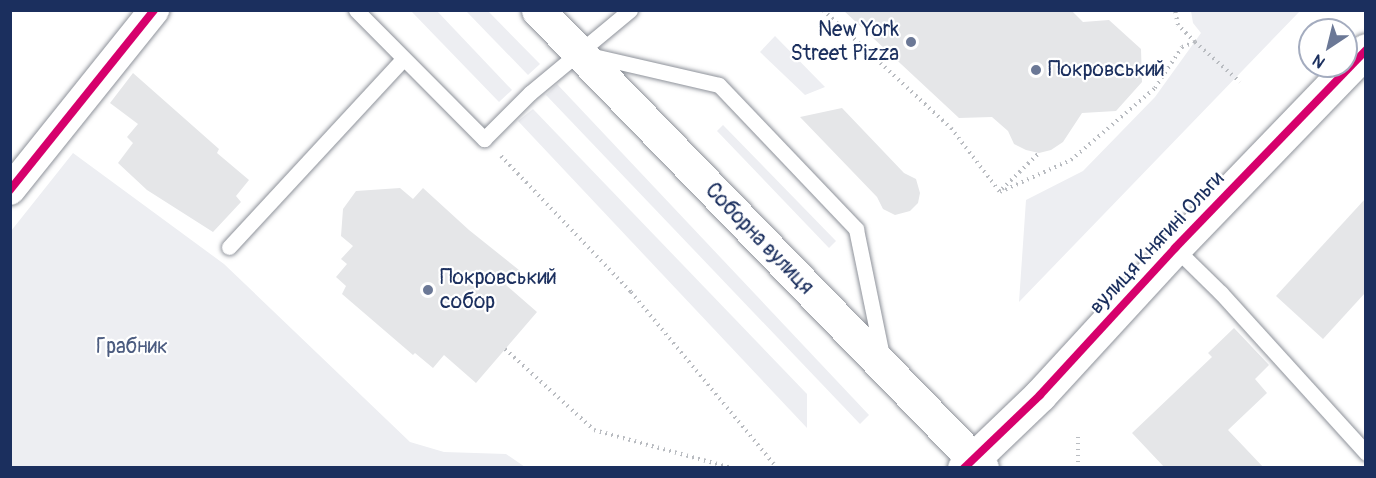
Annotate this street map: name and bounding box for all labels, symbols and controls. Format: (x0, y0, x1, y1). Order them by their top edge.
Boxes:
place label: New York Street Pizza (791, 17, 899, 67)
north arrow (1298, 18, 1358, 78)
marker: New York Street Pizza (904, 35, 918, 49)
text: N (1309, 50, 1329, 72)
place label: Покровський (1048, 57, 1165, 83)
marker: Покровський (1029, 63, 1043, 77)
street label: вулиця Княгині Ольги (1085, 167, 1229, 319)
street label: Соборна вулиця (700, 178, 818, 300)
place label: Покровський собор (440, 265, 557, 315)
marker: Покровський собор (421, 283, 435, 297)
park label: Грабник (96, 334, 168, 360)

